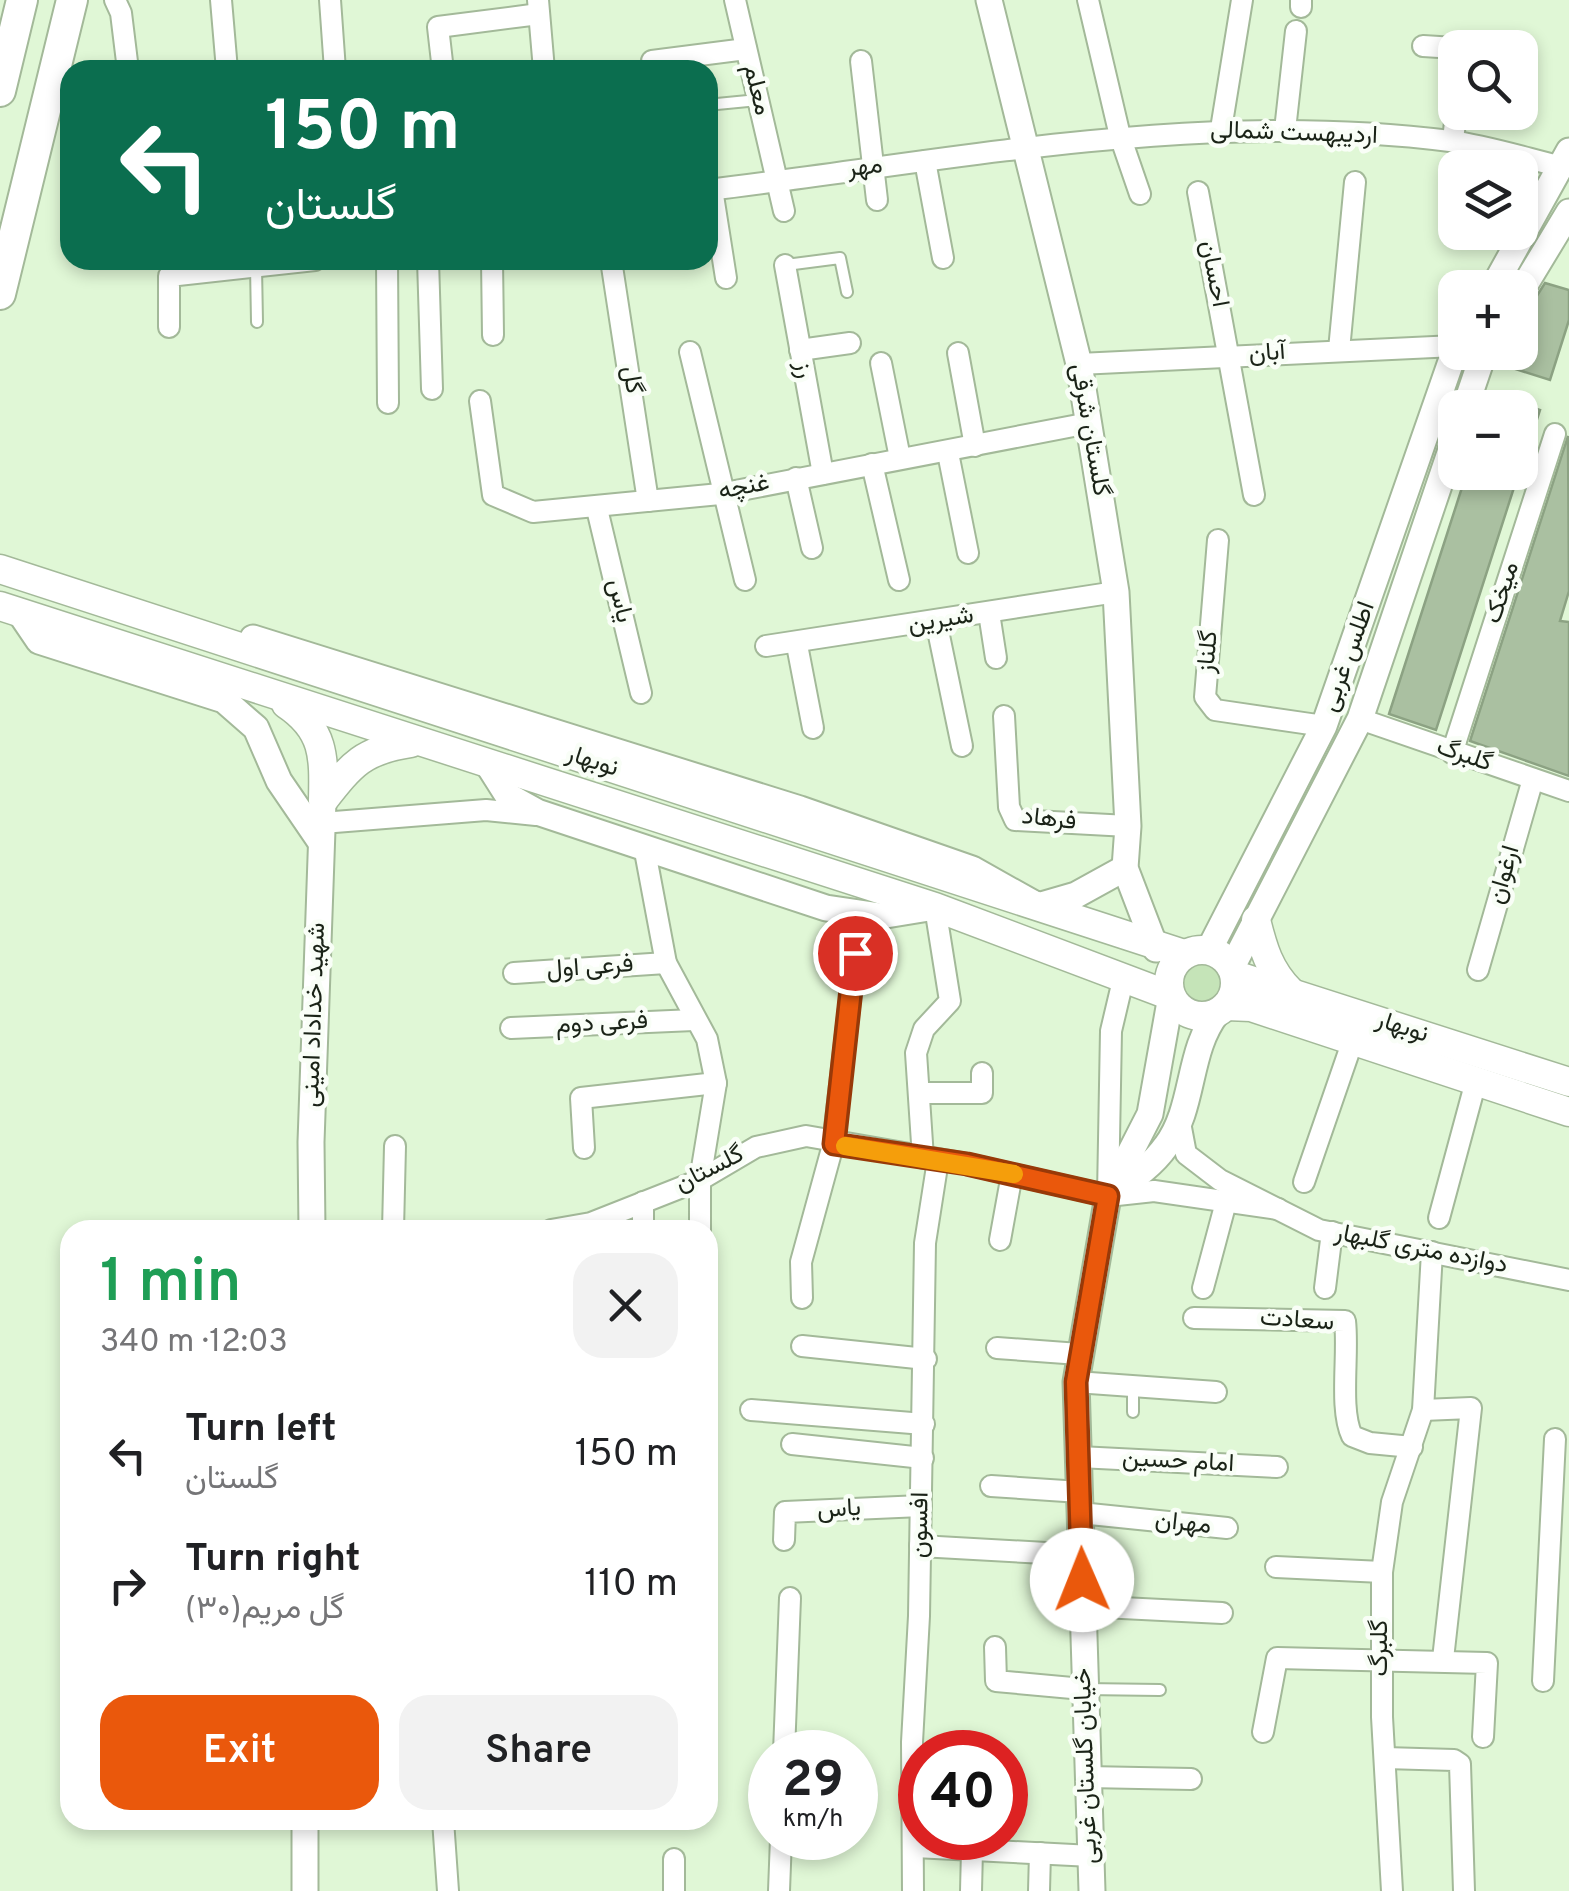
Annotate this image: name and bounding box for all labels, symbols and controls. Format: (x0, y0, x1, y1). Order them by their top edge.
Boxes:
map controls (1438, 30, 1538, 490)
button: search (1438, 30, 1538, 130)
street label: معلم (734, 61, 778, 119)
text: 150 m (265, 86, 460, 175)
icon: left (100, 100, 230, 230)
street label: اردیبهست شمالی (1210, 115, 1378, 153)
street label: مهر (844, 150, 885, 186)
button: layers (1438, 150, 1538, 250)
text: گلستان (265, 179, 397, 236)
street label: احسان (1191, 238, 1235, 310)
button: + (1438, 270, 1538, 370)
street label: آبان (1248, 337, 1289, 371)
street label: رز (786, 358, 820, 381)
street label: گلستان شرقی (1062, 361, 1116, 499)
street label: گل (613, 364, 649, 396)
button: − (1438, 390, 1538, 490)
street label: غنچه (716, 467, 772, 509)
street label: میخک (1478, 558, 1528, 628)
street label: یاس (598, 576, 640, 626)
street label: اطلس غربی (1314, 598, 1384, 716)
street label: شیرین (906, 600, 976, 642)
street label: گلناز (1191, 629, 1227, 676)
street label: گلبرگ (1432, 732, 1496, 780)
street label: نوبهار (561, 738, 622, 785)
street label: فرهاد (1020, 801, 1078, 839)
street label: ارغوان (1481, 842, 1529, 908)
pin (813, 911, 898, 996)
street label: شهید خداداد امینی (296, 922, 334, 1108)
icon: arrive (828, 926, 883, 981)
street label: فرعی اول (545, 949, 635, 987)
street label: نوبهار (1371, 1004, 1432, 1051)
street label: فرعی دوم (555, 1006, 649, 1042)
street label: گلستان (670, 1139, 750, 1201)
street label: دوازده متری گلبهار (1331, 1217, 1510, 1282)
text: 1 min (100, 1247, 241, 1323)
button: close (573, 1253, 678, 1358)
street label: سعادت (1259, 1302, 1335, 1340)
text: 340 m · 12:03 (100, 1323, 288, 1363)
text: Turn left (185, 1406, 337, 1455)
icon: left (100, 1428, 155, 1483)
text: 150 m (575, 1431, 678, 1480)
street label: امام حسین (1121, 1443, 1235, 1481)
text: گلستان (185, 1460, 279, 1500)
street label: افسون (904, 1492, 938, 1558)
street label: یاس (816, 1493, 862, 1527)
street label: مهران (1153, 1505, 1213, 1543)
position arrow (1030, 1528, 1134, 1632)
text: Turn right (185, 1536, 360, 1585)
icon: right (100, 1558, 155, 1613)
text: 110 m (584, 1561, 678, 1610)
text: گل مریم(۳۰) (185, 1590, 344, 1630)
street label: گلبرگ (1365, 1620, 1397, 1676)
street label: خیابان گلستان غربی (1068, 1667, 1106, 1865)
button: Exit (100, 1695, 379, 1810)
button: Share (399, 1695, 678, 1810)
speed limit sign: 40 (898, 1730, 1028, 1860)
text: 29 (782, 1751, 844, 1814)
text: km/h (783, 1804, 843, 1836)

